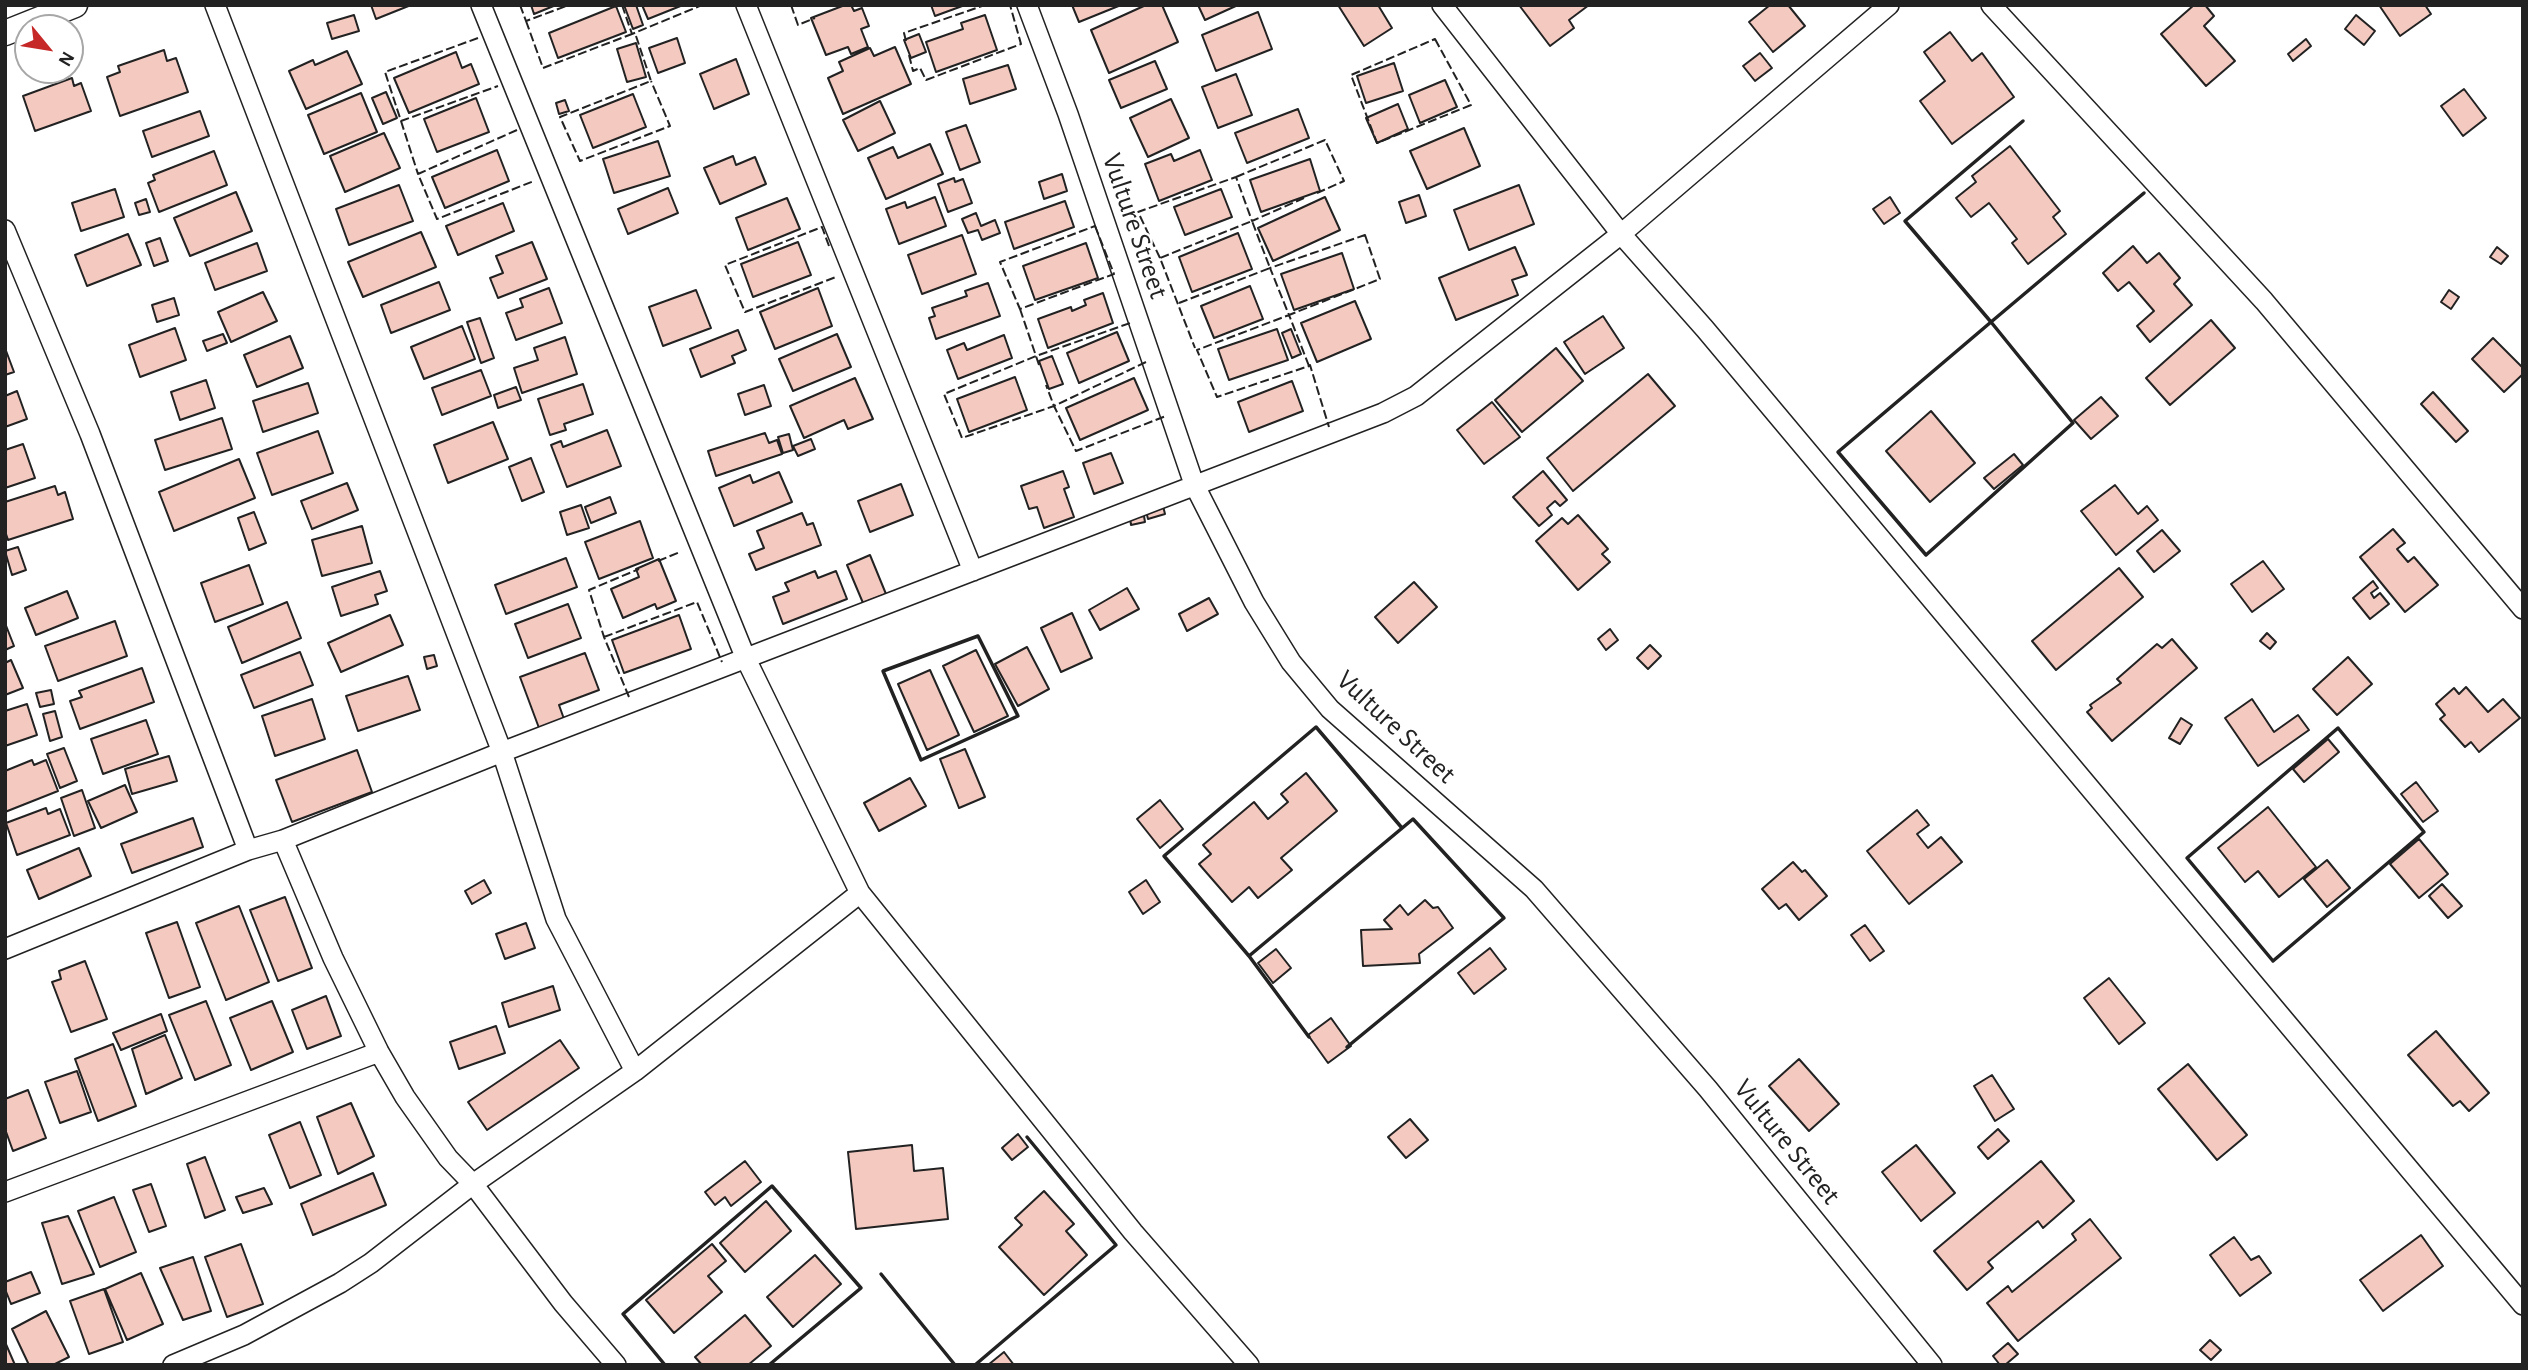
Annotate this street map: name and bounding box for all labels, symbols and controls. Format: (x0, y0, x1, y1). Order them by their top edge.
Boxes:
north arrow (14, 14, 84, 84)
text: N (54, 48, 77, 69)
street label: Vulture Street (1095, 149, 1175, 303)
street label: Vulture Street (1329, 663, 1463, 791)
street label: Vulture Street (1726, 1073, 1848, 1211)

